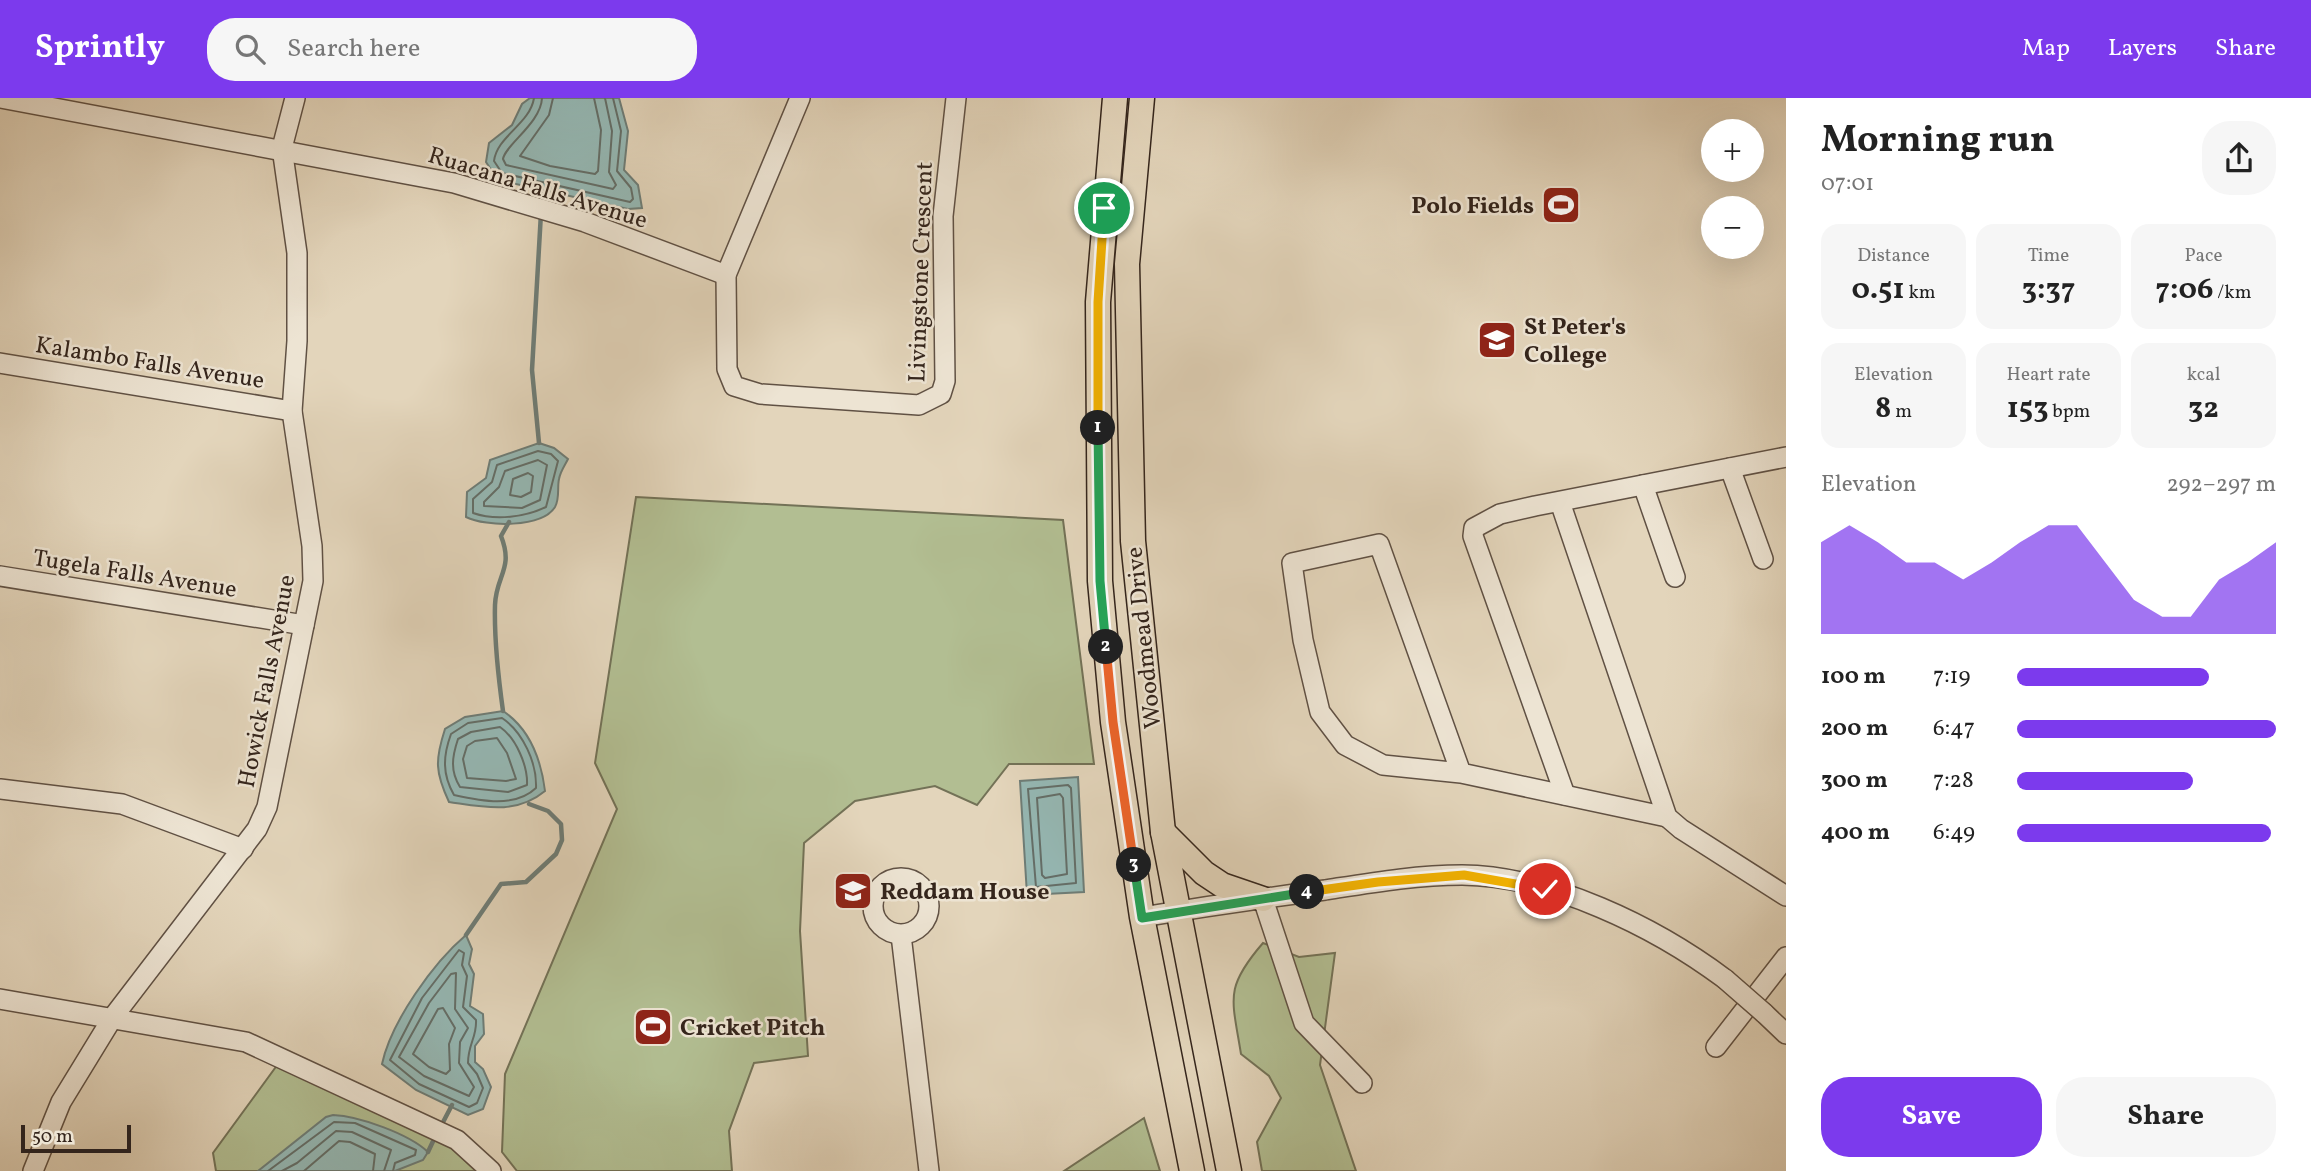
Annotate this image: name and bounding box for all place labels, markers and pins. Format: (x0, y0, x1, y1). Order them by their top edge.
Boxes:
pin (1074, 178, 1134, 238)
sports icon: Polo Fields (1540, 184, 1582, 226)
place label: Polo Fields (1411, 190, 1534, 224)
place label: St Peter's College (1524, 311, 1626, 373)
school or university icon: St Peter's College (1476, 319, 1518, 361)
pin: 1 (1080, 410, 1116, 446)
pin: 2 (1088, 630, 1124, 664)
pin: 3 (1116, 848, 1152, 882)
pin (1515, 859, 1575, 919)
school or university icon: Reddam House (832, 870, 874, 912)
pin: 4 (1290, 874, 1324, 910)
place label: Reddam House (880, 876, 1049, 910)
sports icon: Cricket Pitch (632, 1006, 674, 1048)
place label: Cricket Pitch (680, 1012, 825, 1046)

